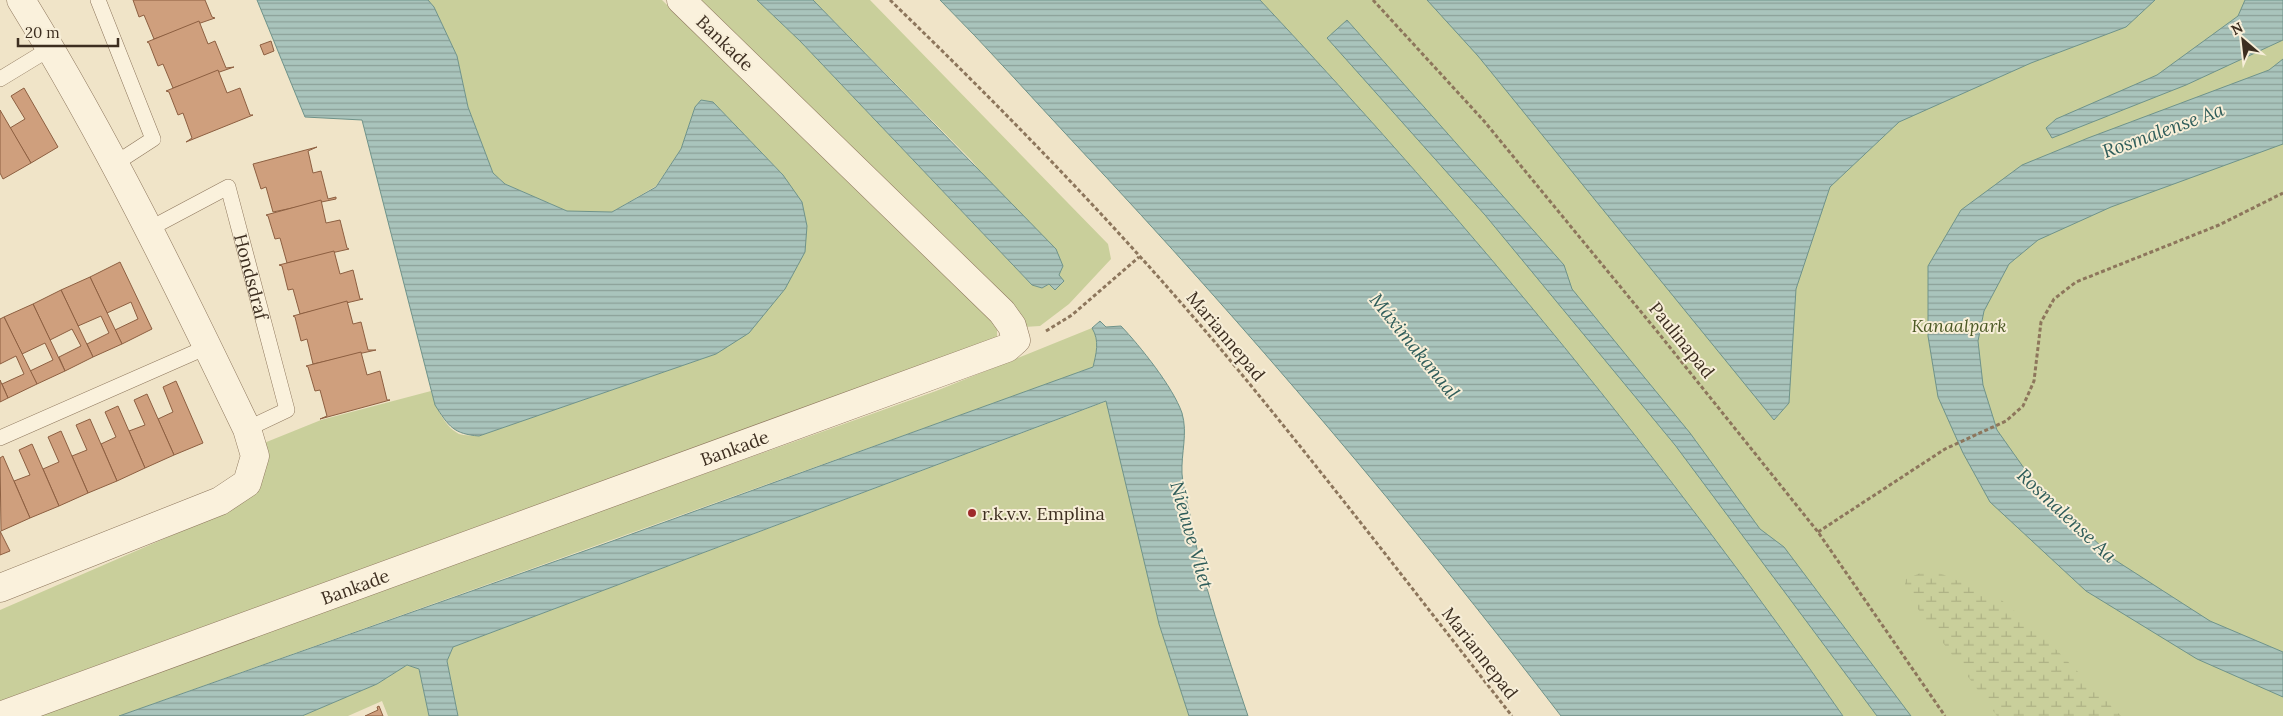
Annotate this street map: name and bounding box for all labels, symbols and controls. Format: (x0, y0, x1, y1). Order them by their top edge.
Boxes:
street label: Bankade (692, 10, 759, 76)
scale bar (18, 15, 118, 47)
north arrow (2218, 15, 2268, 65)
text: N (2228, 18, 2246, 39)
text: 20 m (25, 23, 60, 42)
water label: Rosmalense Aa (2099, 97, 2228, 163)
street label: Hondsdraf (229, 231, 275, 324)
street label: Mariannepad (1182, 286, 1270, 386)
water label: Máximakanaal (1365, 288, 1465, 404)
street label: Paulinapad (1644, 297, 1720, 383)
park label: Kanaalpark (1911, 314, 2007, 337)
street label: Bankade (697, 425, 772, 471)
water label: Rosmalense Aa (2012, 463, 2122, 568)
water label: Nieuwe Vliet (1165, 478, 1219, 592)
place label: r.k.v.v. Emplina (982, 502, 1105, 525)
marker: r.k.v.v. Emplina (966, 507, 978, 519)
street label: Bankade (318, 563, 393, 609)
street label: Mariannepad (1437, 602, 1523, 704)

